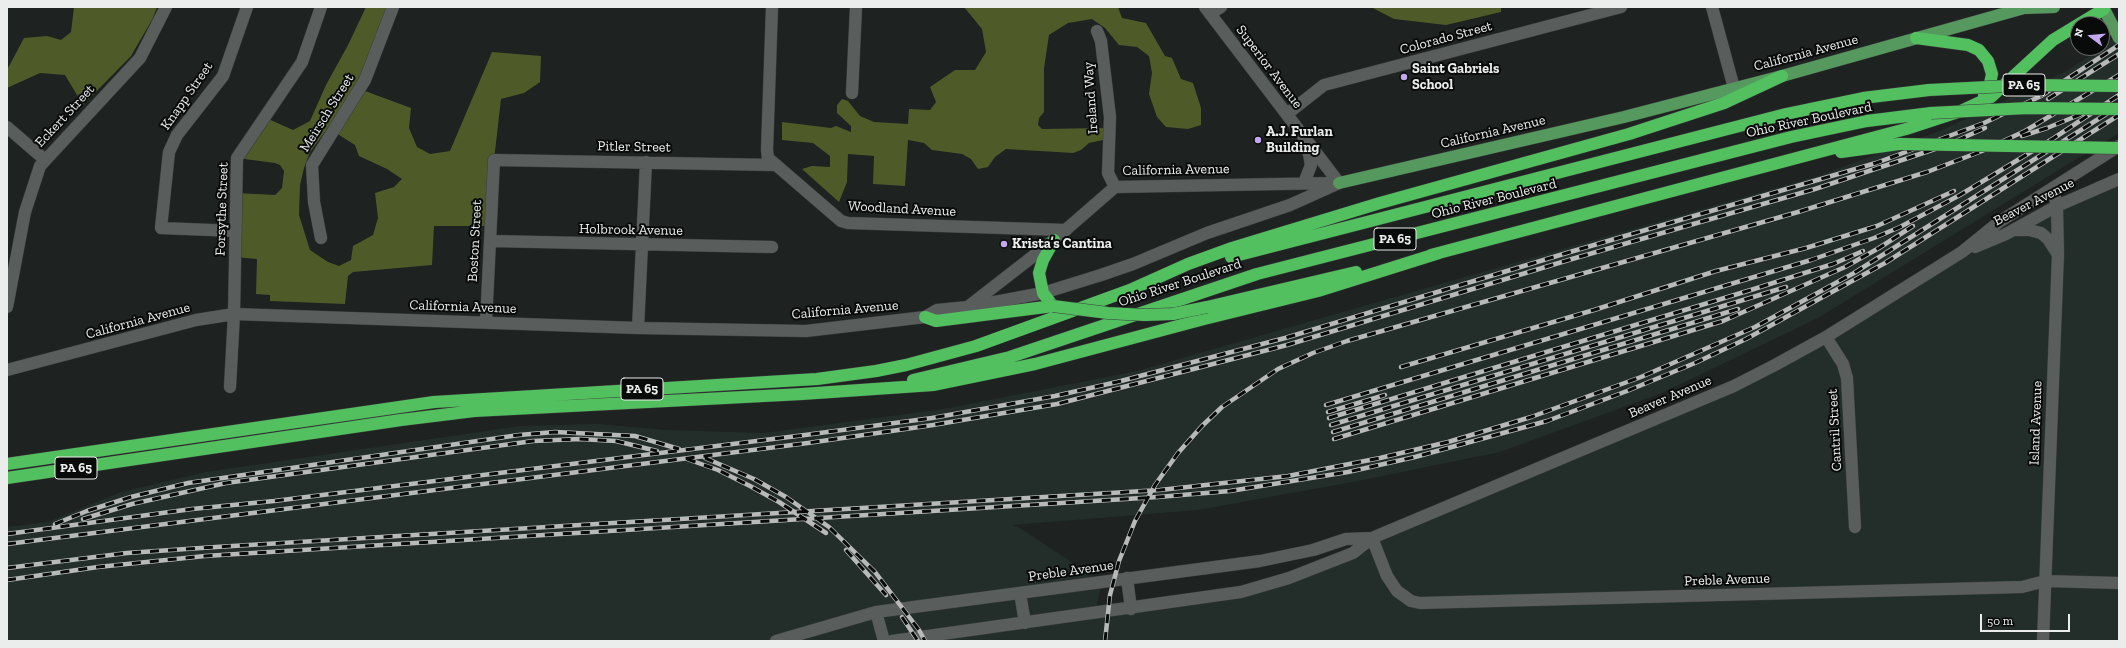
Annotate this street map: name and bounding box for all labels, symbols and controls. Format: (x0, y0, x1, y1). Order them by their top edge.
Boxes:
north arrow (2070, 16, 2110, 56)
street label: Colorado Street (1398, 18, 1494, 58)
street label: Superior Avenue (1232, 22, 1306, 112)
text: N (2072, 27, 2086, 39)
street label: California Avenue (1752, 31, 1860, 75)
street label: Knapp Street (157, 59, 217, 133)
street label: Ireland Way (1080, 61, 1102, 135)
place label: Saint Gabriels School (1412, 61, 1499, 94)
street label: Meirsch Street (296, 71, 358, 155)
marker: Saint Gabriels School (1399, 72, 1409, 82)
road number: PA 65 (2003, 74, 2045, 96)
street label: Eckert Street (32, 81, 98, 151)
street label: Ohio River Boulevard (1745, 98, 1873, 142)
street label: California Avenue (1439, 112, 1547, 152)
place label: A.J. Furlan Building (1266, 124, 1333, 156)
marker: A.J. Furlan Building (1253, 135, 1263, 145)
street label: Pitler Street (597, 138, 671, 156)
street label: California Avenue (1122, 161, 1230, 179)
street label: Forsythe Street (212, 162, 232, 256)
street label: Beaver Avenue (1991, 174, 2077, 230)
street label: Ohio River Boulevard (1430, 175, 1558, 223)
street label: Woodland Avenue (848, 198, 956, 220)
street label: Boston Street (464, 199, 486, 283)
street label: Holbrook Avenue (579, 221, 683, 239)
road number: PA 65 (1374, 228, 1416, 250)
place label: Krista’s Cantina (1012, 236, 1112, 252)
marker: Krista’s Cantina (999, 239, 1009, 249)
street label: Ohio River Boulevard (1117, 255, 1243, 311)
street label: California Avenue (409, 297, 517, 317)
street label: California Avenue (791, 297, 899, 323)
street label: California Avenue (84, 299, 192, 343)
street label: Beaver Avenue (1626, 372, 1714, 422)
road number: PA 65 (621, 378, 663, 400)
street label: Island Avenue (2026, 381, 2046, 465)
street label: Cantril Street (1824, 388, 1846, 472)
road number: PA 65 (55, 457, 97, 479)
street label: Preble Avenue (1027, 557, 1115, 585)
street label: Preble Avenue (1684, 570, 1770, 590)
scale bar (1982, 606, 2072, 632)
text: 50 m (1987, 614, 2013, 628)

